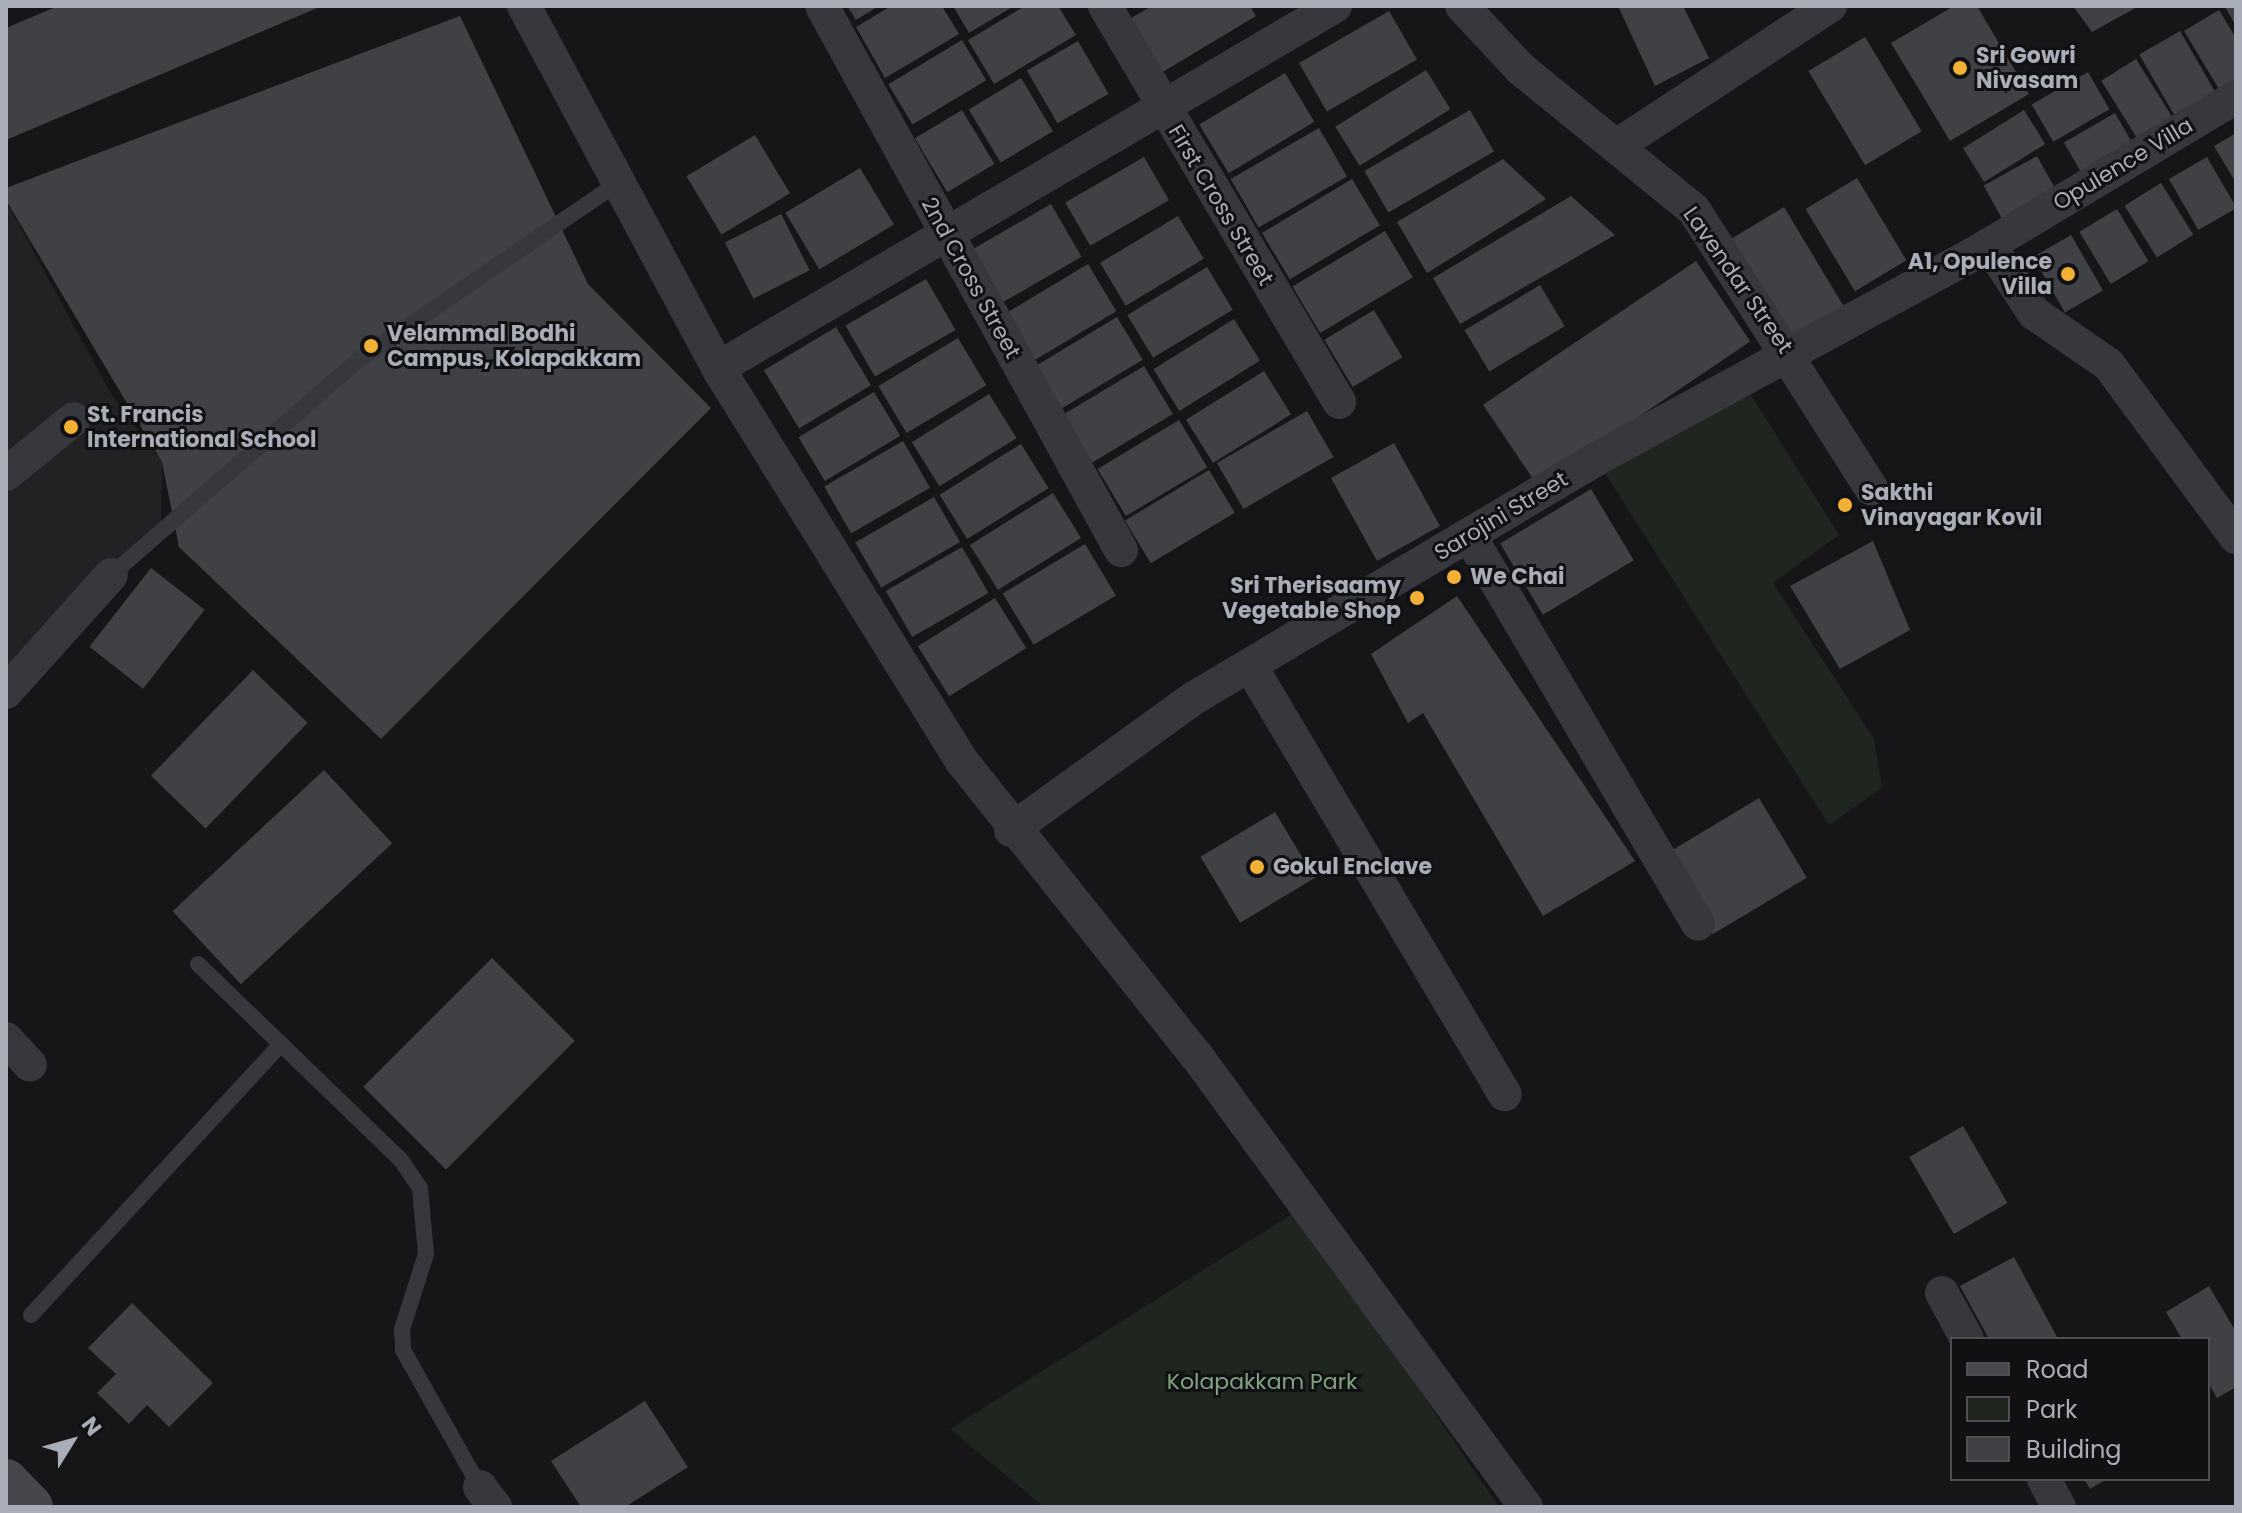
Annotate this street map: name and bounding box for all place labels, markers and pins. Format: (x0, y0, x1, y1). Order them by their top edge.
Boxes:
place label: Sri Gowri Nivasam (1976, 42, 2078, 94)
marker: Sri Gowri Nivasam (1951, 59, 1969, 77)
place label: A1, Opulence Villa (1908, 248, 2052, 300)
marker: A1, Opulence Villa (2059, 265, 2077, 283)
place label: Velammal Bodhi Campus, Kolapakkam (387, 320, 641, 372)
marker: Velammal Bodhi Campus, Kolapakkam (362, 337, 380, 355)
place label: St. Francis International School (87, 401, 317, 452)
marker: St. Francis International School (62, 418, 80, 436)
place label: Sakthi Vinayagar Kovil (1861, 479, 2042, 530)
marker: Sakthi Vinayagar Kovil (1836, 496, 1854, 514)
place label: We Chai (1470, 564, 1564, 590)
marker: We Chai (1445, 568, 1463, 586)
place label: Sri Therisaamy Vegetable Shop (1222, 572, 1401, 624)
marker: Sri Therisaamy Vegetable Shop (1408, 589, 1426, 607)
place label: Gokul Enclave (1273, 854, 1432, 880)
marker: Gokul Enclave (1248, 858, 1266, 876)

